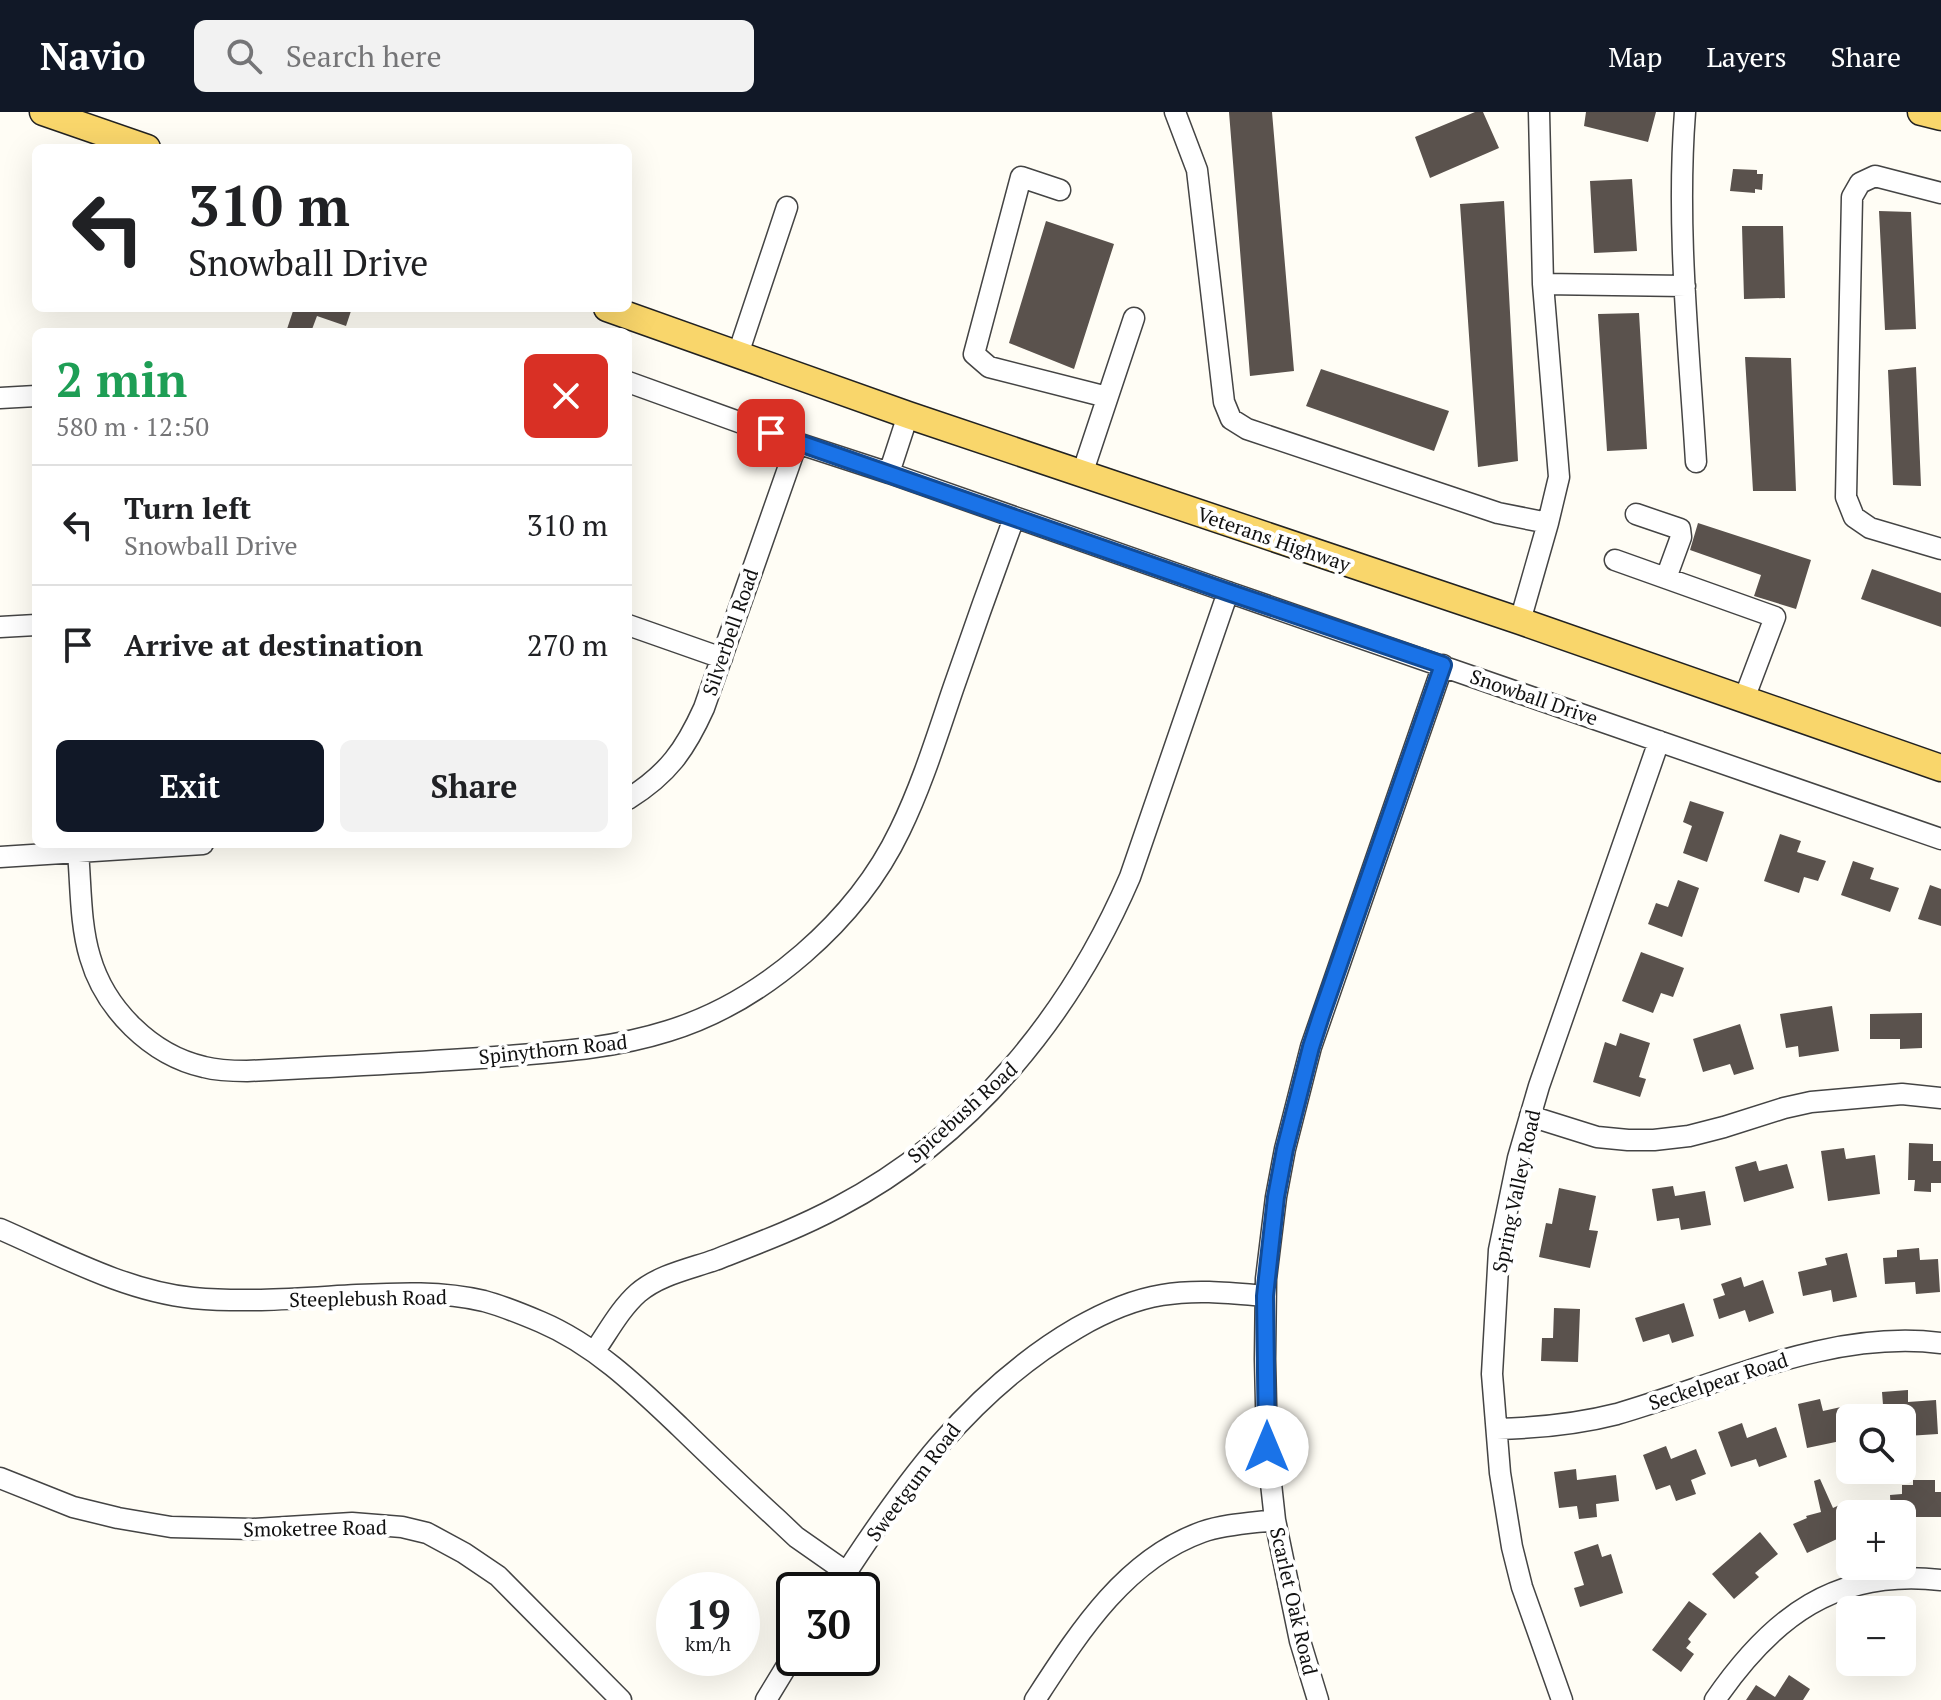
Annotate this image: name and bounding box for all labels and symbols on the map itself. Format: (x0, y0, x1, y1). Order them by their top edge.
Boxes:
pin (737, 399, 805, 467)
street label: Veterans Highway (1194, 500, 1355, 578)
street label: Silverbell Road (696, 565, 764, 699)
street label: Snowball Drive (1466, 662, 1602, 732)
street label: Spinythorn Road (477, 1028, 629, 1070)
street label: Spicebush Road (901, 1055, 1023, 1169)
street label: Spring Valley Road (1486, 1107, 1546, 1275)
street label: Steeplebush Road (289, 1283, 447, 1313)
street label: Seckelpear Road (1645, 1346, 1791, 1416)
position arrow (1225, 1405, 1309, 1489)
street label: Sweetgum Road (860, 1417, 966, 1547)
street label: Smoketree Road (243, 1513, 387, 1543)
street label: Scarlet Oak Road (1264, 1524, 1324, 1678)
speed limit sign: 30 (776, 1572, 880, 1676)

